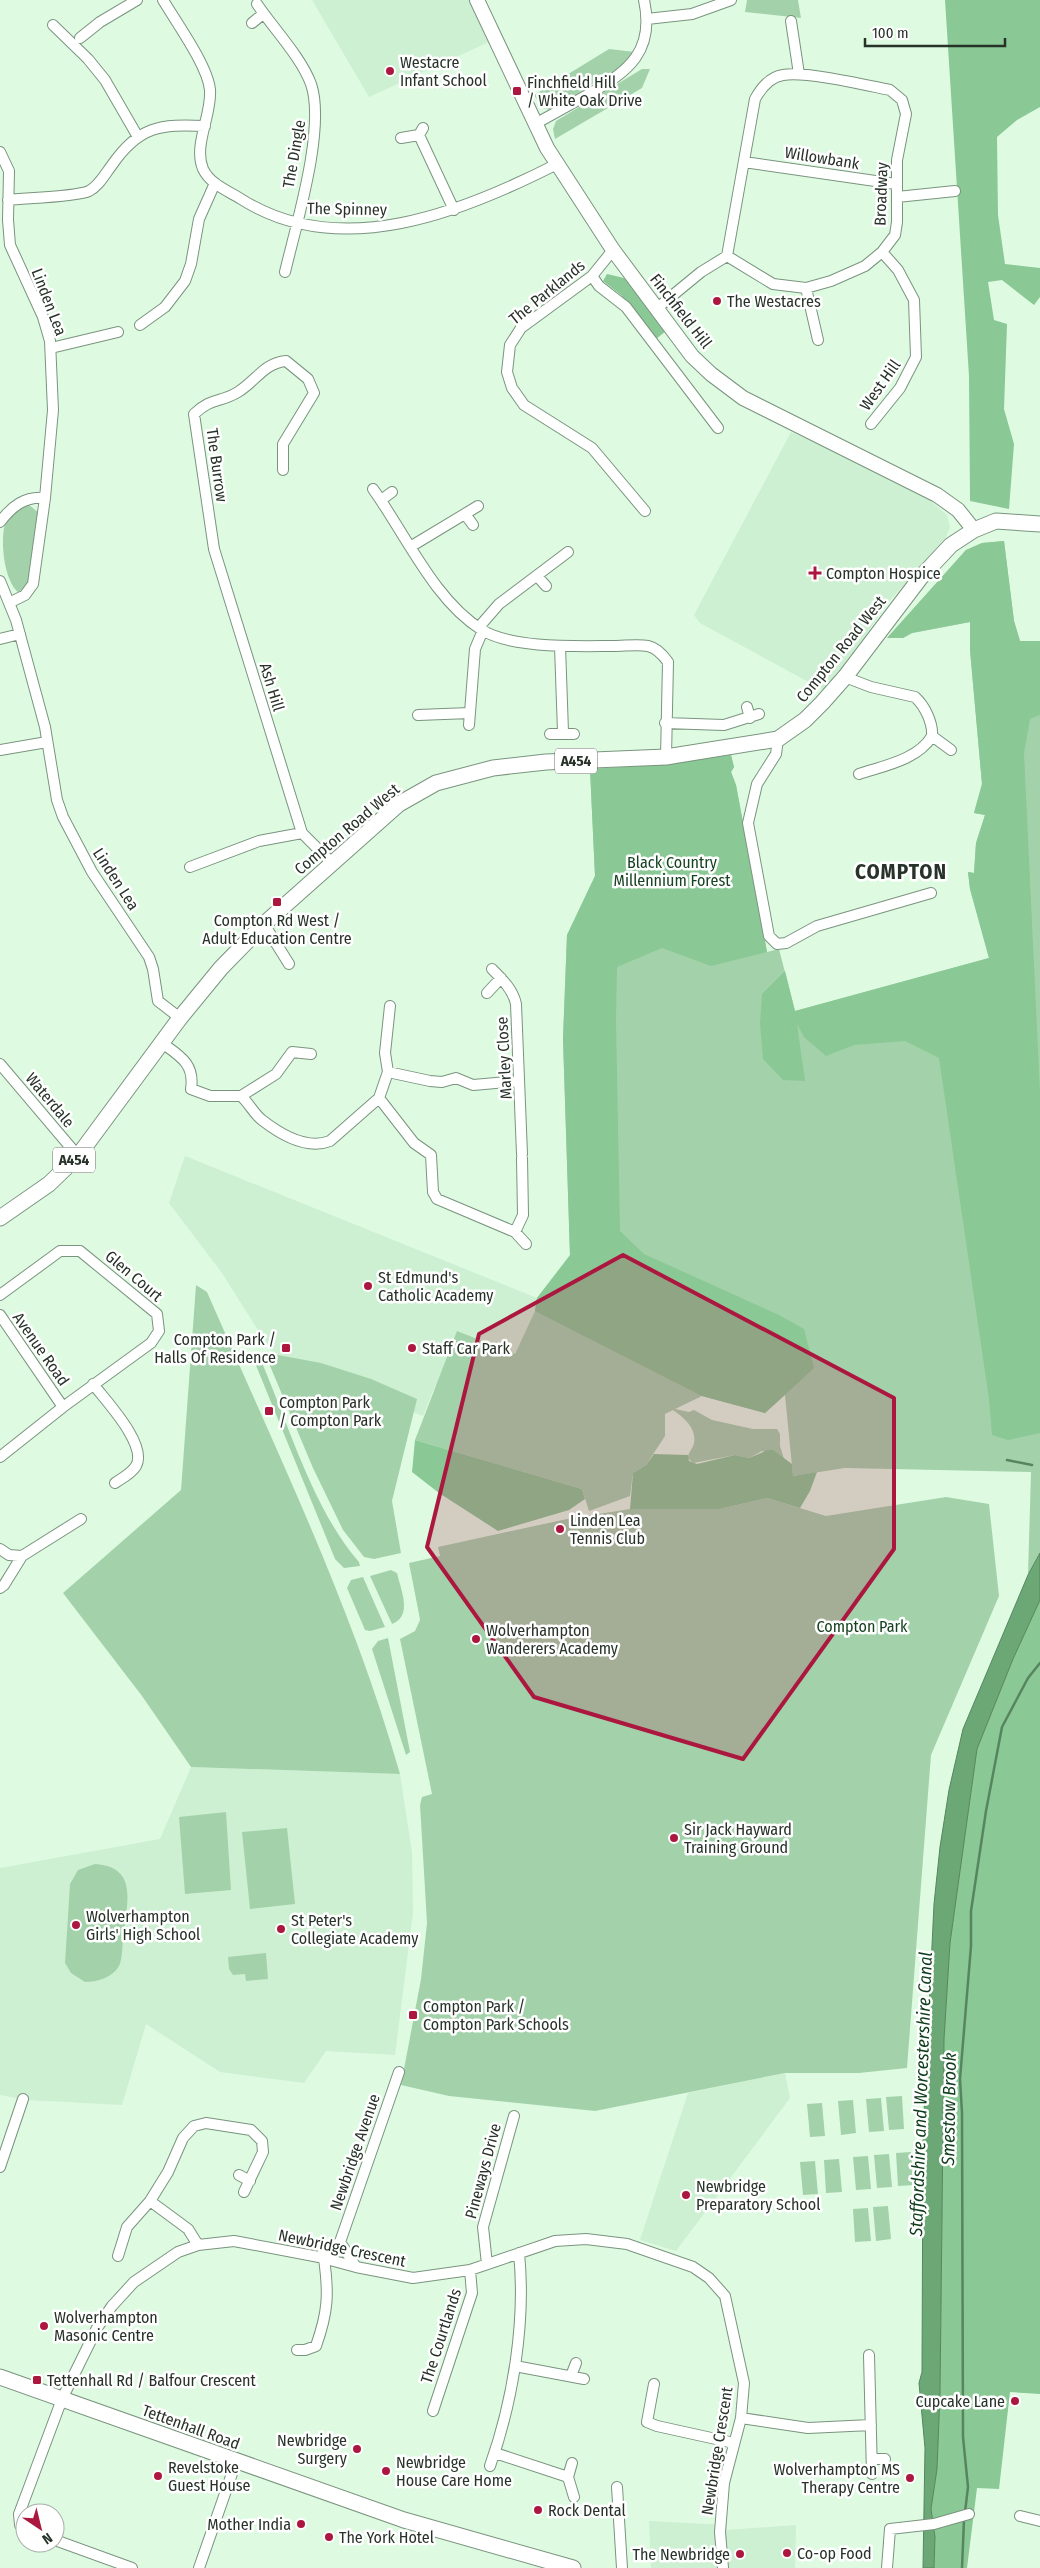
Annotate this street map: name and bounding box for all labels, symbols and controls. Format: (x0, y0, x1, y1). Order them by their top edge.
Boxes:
scale bar (865, 15, 1005, 47)
text: 100 m (872, 24, 909, 42)
place label: Westacre Infant School (400, 53, 487, 90)
marker: Westacre Infant School (384, 65, 396, 77)
place label: Finchfield Hill / White Oak Drive (527, 73, 642, 110)
marker: Finchfield Hill / White Oak Drive (511, 85, 523, 97)
street label: The Dingle (279, 118, 309, 190)
street label: Willowbank (783, 143, 861, 173)
street label: Broadway (870, 161, 892, 226)
street label: The Spinney (307, 199, 388, 219)
street label: The Parklands (505, 256, 589, 328)
street label: Linden Lea (27, 266, 71, 338)
street label: Finchfield Hill (646, 270, 716, 352)
place label: The Westacres (727, 292, 821, 311)
marker: The Westacres (711, 295, 723, 307)
street label: West Hill (856, 356, 904, 414)
street label: The Burrow (202, 427, 232, 504)
place label: Compton Hospice (826, 564, 941, 583)
marker: Compton Hospice (808, 566, 822, 580)
street label: Compton Road West (792, 591, 890, 706)
street label: Ash Hill (256, 660, 288, 714)
road number: A454 (555, 748, 597, 774)
street label: Compton Road West (291, 779, 404, 879)
street label: Linden Lea (89, 844, 143, 914)
park label: Black Country Millennium Forest (614, 853, 731, 890)
district label: COMPTON (855, 859, 947, 885)
marker: Compton Rd West / Adult Education Centre (271, 896, 283, 908)
place label: Compton Rd West / Adult Education Centre (202, 911, 352, 948)
street label: Marley Close (492, 1016, 516, 1100)
street label: Waterdale (22, 1069, 78, 1131)
road number: A454 (53, 1148, 95, 1172)
street label: Glen Court (102, 1247, 167, 1306)
place label: St Edmund's Catholic Academy (378, 1268, 494, 1305)
marker: St Edmund's Catholic Academy (362, 1280, 374, 1292)
street label: Avenue Road (9, 1309, 73, 1389)
place label: Compton Park / Halls Of Residence (154, 1330, 276, 1367)
place label: Staff Car Park (422, 1339, 511, 1358)
marker: Compton Park / Halls Of Residence (280, 1342, 292, 1354)
marker: Staff Car Park (406, 1342, 418, 1354)
place label: Compton Park / Compton Park (279, 1393, 382, 1430)
marker: Compton Park / Compton Park (263, 1405, 275, 1417)
place label: Linden Lea Tennis Club (570, 1511, 645, 1548)
marker: Linden Lea Tennis Club (554, 1523, 566, 1535)
park label: Compton Park (816, 1617, 908, 1636)
place label: Wolverhampton Wanderers Academy (486, 1621, 619, 1658)
marker: Wolverhampton Wanderers Academy (470, 1633, 482, 1645)
place label: Sir Jack Hayward Training Ground (684, 1820, 792, 1857)
marker: Sir Jack Hayward Training Ground (668, 1832, 680, 1844)
place label: Wolverhampton Girls' High School (86, 1907, 200, 1944)
place label: St Peter's Collegiate Academy (291, 1911, 419, 1948)
marker: Wolverhampton Girls' High School (70, 1919, 82, 1931)
marker: St Peter's Collegiate Academy (275, 1923, 287, 1935)
water label: Staffordshire and Worcestershire Canal (905, 1951, 937, 2238)
place label: Compton Park / Compton Park Schools (423, 1997, 569, 2034)
marker: Compton Park / Compton Park Schools (407, 2009, 419, 2021)
water label: Smestow Brook (937, 2052, 961, 2167)
street label: Newbridge Avenue (326, 2091, 384, 2213)
street label: Pineways Drive (461, 2121, 505, 2221)
place label: Newbridge Preparatory School (696, 2177, 820, 2214)
marker: Newbridge Preparatory School (680, 2189, 692, 2201)
street label: Newbridge Crescent (277, 2225, 408, 2271)
street label: The Courtlands (417, 2286, 465, 2386)
place label: Wolverhampton Masonic Centre (54, 2308, 158, 2345)
marker: Wolverhampton Masonic Centre (38, 2320, 50, 2332)
place label: Tettenhall Rd / Balfour Crescent (47, 2371, 257, 2390)
marker: Tettenhall Rd / Balfour Crescent (31, 2374, 43, 2386)
street label: Newbridge Crescent (697, 2385, 737, 2516)
place label: Cupcake Lane (916, 2392, 1005, 2411)
marker: Cupcake Lane (1009, 2395, 1021, 2407)
street label: Tettenhall Road (140, 2401, 242, 2453)
place label: Newbridge Surgery (277, 2431, 348, 2468)
marker: Newbridge Surgery (351, 2443, 363, 2455)
place label: Newbridge House Care Home (396, 2453, 512, 2490)
place label: Revelstoke Guest House (168, 2458, 251, 2495)
place label: Wolverhampton MS Therapy Centre (773, 2460, 900, 2497)
marker: Newbridge House Care Home (380, 2465, 392, 2477)
marker: Revelstoke Guest House (152, 2470, 164, 2482)
marker: Wolverhampton MS Therapy Centre (904, 2472, 916, 2484)
place label: Rock Dental (548, 2501, 626, 2520)
north arrow (15, 2503, 65, 2553)
marker: Rock Dental (532, 2504, 544, 2516)
place label: Mother India (207, 2515, 291, 2534)
marker: Mother India (295, 2518, 307, 2530)
place label: The York Hotel (339, 2528, 434, 2547)
text: N (39, 2529, 55, 2548)
marker: The York Hotel (323, 2531, 335, 2543)
place label: Co-op Food (797, 2544, 872, 2563)
place label: The Newbridge (633, 2545, 730, 2564)
marker: Co-op Food (781, 2547, 793, 2559)
marker: The Newbridge (734, 2548, 746, 2560)

